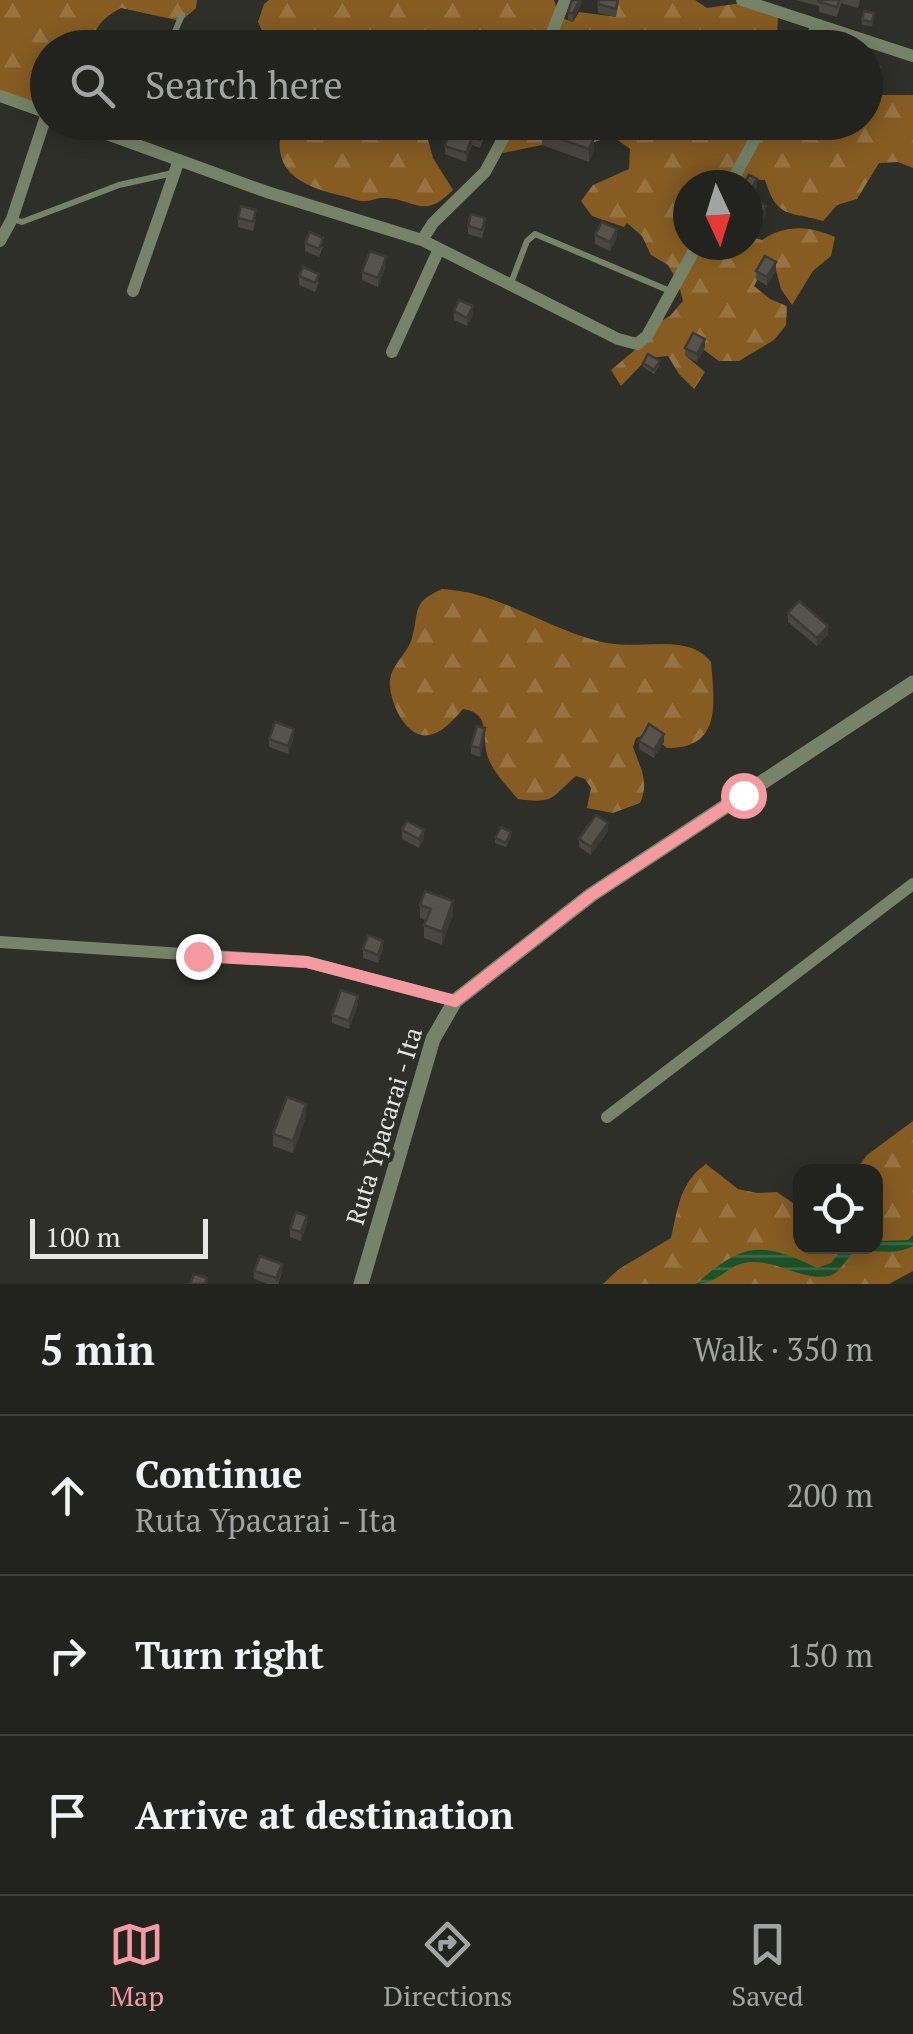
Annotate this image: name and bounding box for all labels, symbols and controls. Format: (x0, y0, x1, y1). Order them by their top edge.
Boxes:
search box (30, 30, 883, 140)
icon: search (65, 58, 120, 113)
text: Search here (145, 60, 343, 110)
north arrow (673, 170, 763, 260)
route start (721, 773, 767, 819)
route end (176, 934, 222, 980)
street label: Ruta Ypacarai - Ita (338, 1023, 429, 1229)
map controls (793, 1164, 883, 1254)
button: locate (793, 1164, 883, 1254)
scale bar (30, 1214, 208, 1258)
text: 100 m (45, 1218, 121, 1255)
text: 5 min (40, 1321, 155, 1377)
text: Walk · 350 m (693, 1328, 873, 1370)
text: Continue (135, 1449, 302, 1499)
icon: ahead (40, 1468, 95, 1523)
text: 200 m (786, 1474, 873, 1516)
text: Ruta Ypacarai - Ita (135, 1499, 397, 1541)
icon: right (40, 1628, 95, 1683)
text: Turn right (135, 1630, 324, 1680)
text: 150 m (786, 1634, 873, 1676)
icon: arrive (40, 1788, 95, 1843)
text: Arrive at destination (135, 1790, 514, 1840)
tab: Map (109, 1917, 164, 2014)
tab: Directions (383, 1917, 512, 2014)
tab: Saved (731, 1917, 804, 2014)

